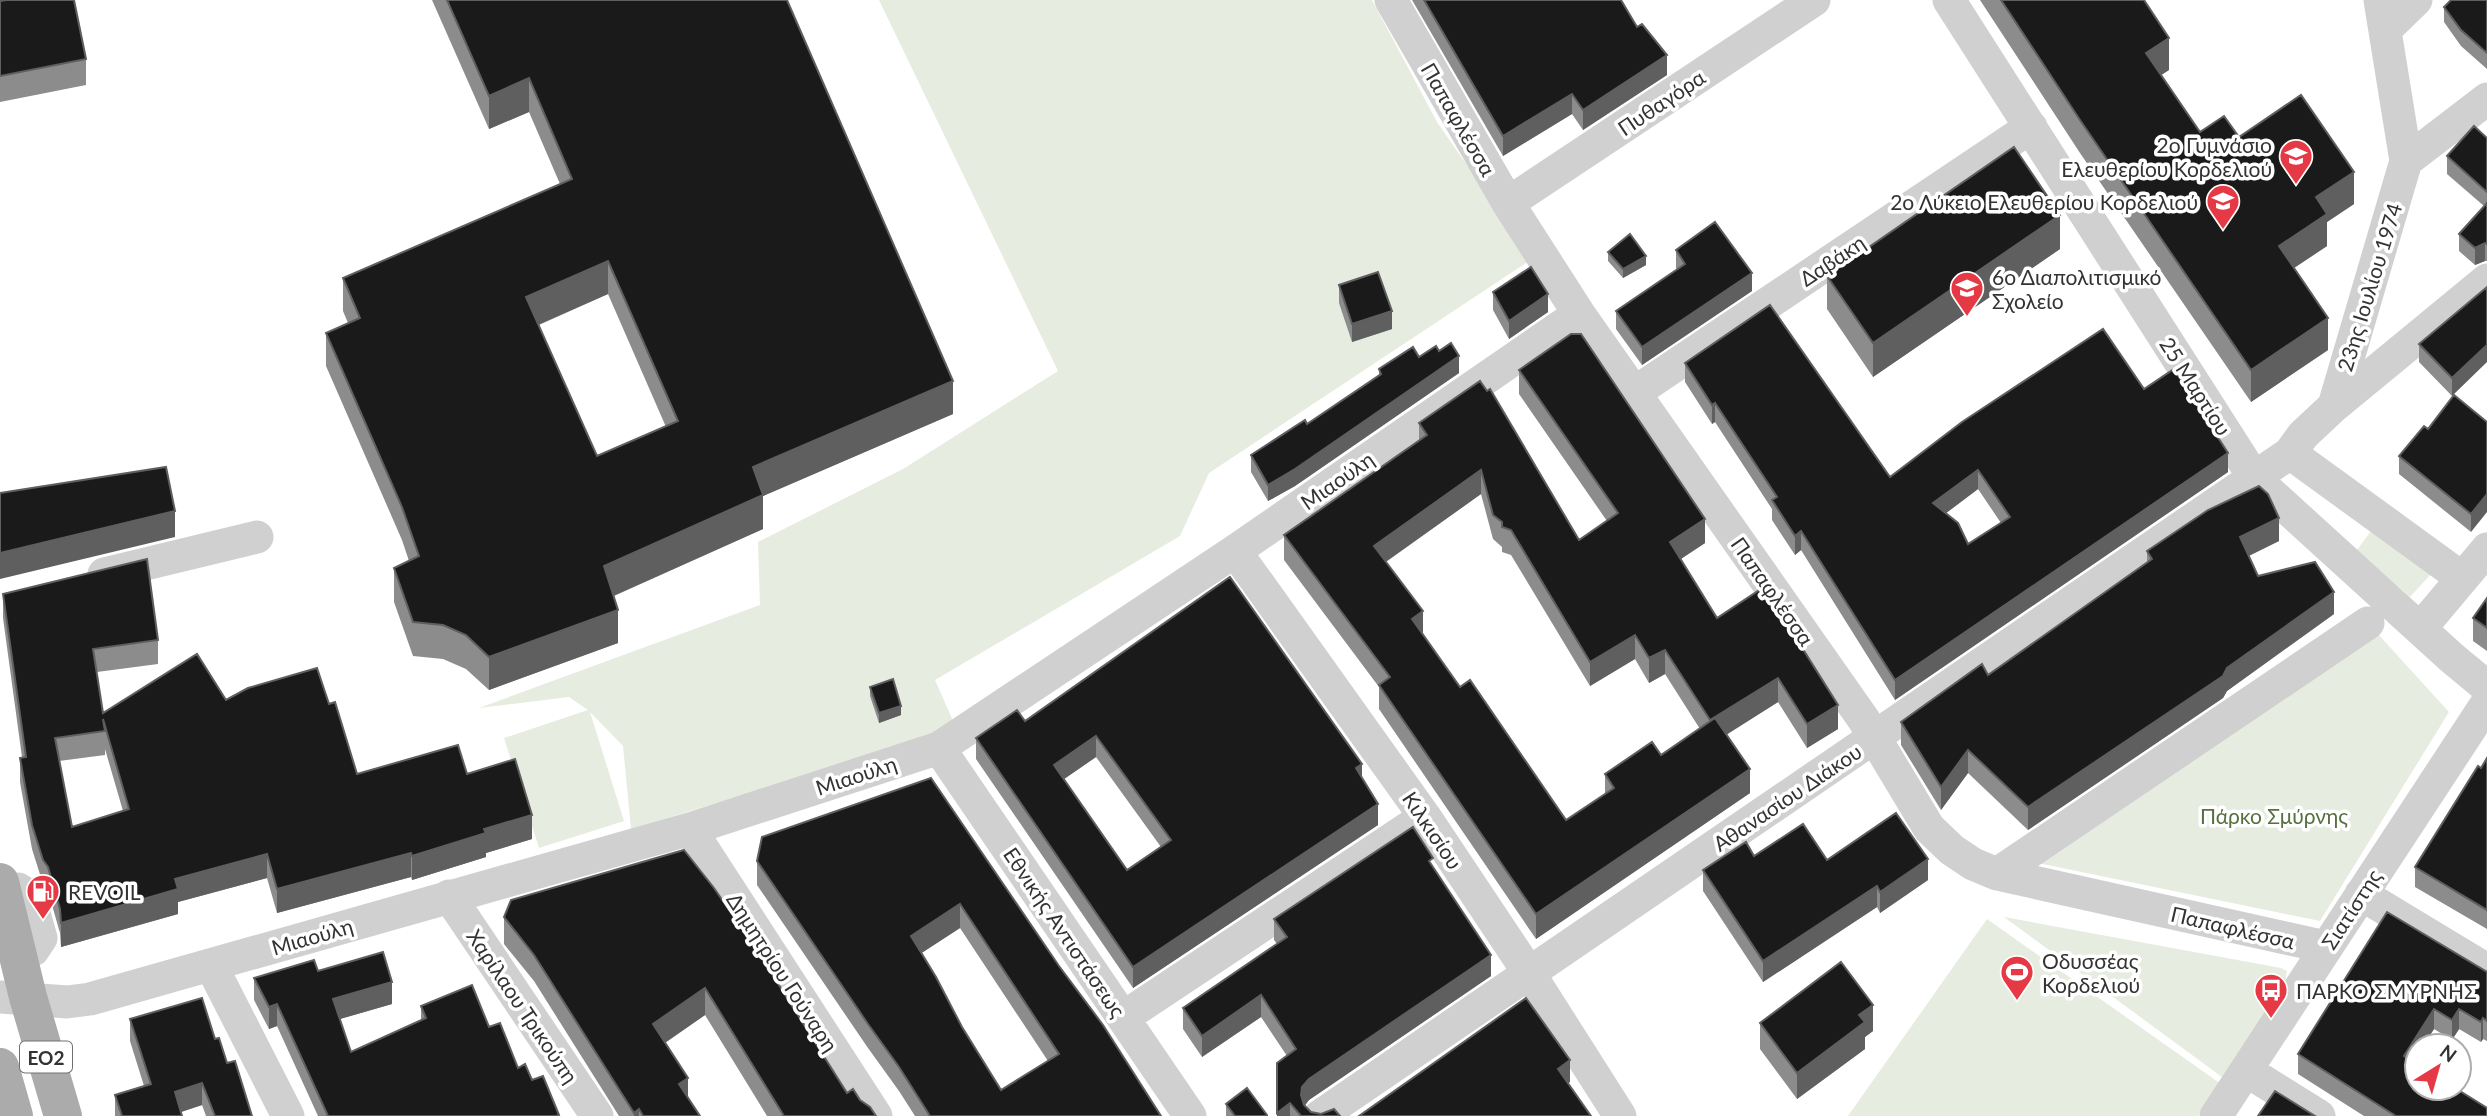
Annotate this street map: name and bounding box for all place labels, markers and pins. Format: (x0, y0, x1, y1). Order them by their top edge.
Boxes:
place label: 2ο Γυμνάσιο Ελευθερίου Κορδελιού (2061, 132, 2272, 181)
school or university icon: 2ο Γυμνάσιο Ελευθερίου Κορδελιού (2277, 137, 2315, 186)
school or university icon: 2ο Λύκειο Ελευθερίου Κορδελιού (2204, 182, 2242, 231)
place label: 2ο Λύκειο Ελευθερίου Κορδελιού (1890, 189, 2198, 214)
place label: 6ο Διαπολιτισμικό Σχολείο (1992, 264, 2162, 313)
school or university icon: 6ο Διαπολιτισμικό Σχολείο (1948, 269, 1986, 318)
fuel station icon: REVOIL (24, 872, 62, 921)
place label: REVOIL (68, 879, 141, 904)
place label: Οδυσσέας Κορδελιού (2042, 948, 2140, 997)
sports icon: Οδυσσέας Κορδελιού (1998, 953, 2036, 1002)
bus stop icon: ΠΑΡΚΟ ΣΜΥΡΝΗΣ (2252, 971, 2290, 1020)
place label: ΠΑΡΚΟ ΣΜΥΡΝΗΣ (2296, 978, 2477, 1003)

